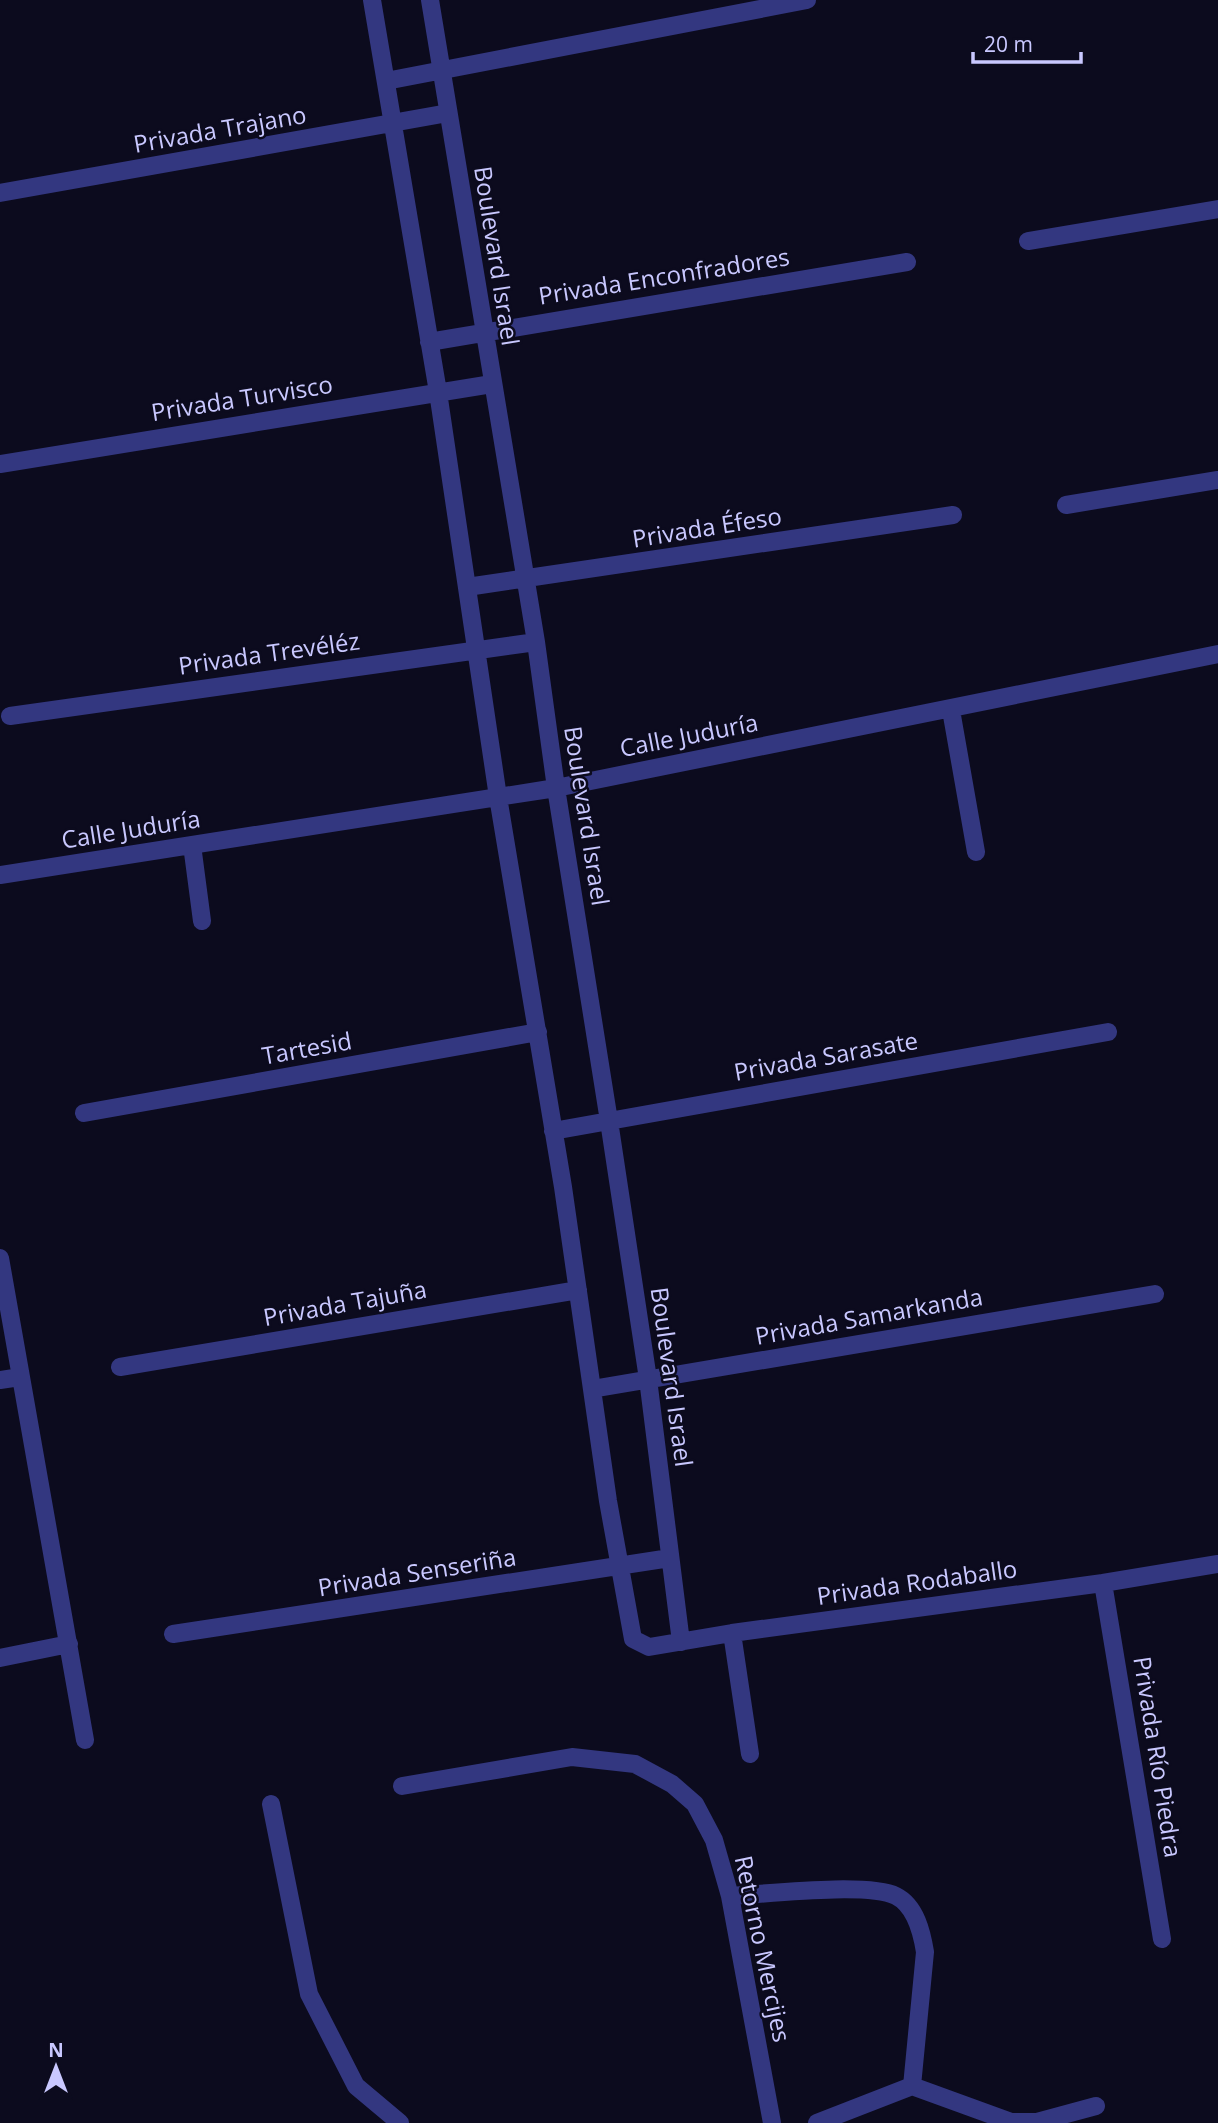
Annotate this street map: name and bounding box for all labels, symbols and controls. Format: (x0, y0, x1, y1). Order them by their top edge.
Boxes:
scale bar (973, 21, 1082, 65)
text: 20 m (984, 30, 1033, 58)
street label: Privada Trajano (131, 97, 309, 160)
street label: Boulevard Israel (467, 164, 528, 348)
street label: Privada Enconfradores (536, 239, 792, 312)
street label: Privada Turvisco (149, 367, 335, 428)
street label: Privada Éfeso (630, 498, 784, 555)
street label: Privada Trevéléz (176, 623, 362, 682)
street label: Calle Juduría (617, 705, 761, 764)
street label: Boulevard Israel (557, 724, 618, 908)
street label: Calle Juduría (59, 801, 203, 856)
street label: Tartesid (259, 1023, 354, 1072)
street label: Privada Sarasate (731, 1023, 920, 1088)
street label: Privada Tajuña (260, 1272, 429, 1333)
street label: Privada Samarkanda (752, 1279, 985, 1352)
street label: Boulevard Israel (644, 1285, 701, 1469)
street label: Privada Senseriña (315, 1540, 518, 1603)
street label: Privada Rodaballo (815, 1551, 1019, 1612)
street label: Privada Río Piedra (1126, 1654, 1191, 1860)
street label: Retorno Mercijes (728, 1852, 799, 2045)
north arrow (21, 2032, 91, 2102)
text: N (48, 2037, 64, 2063)

